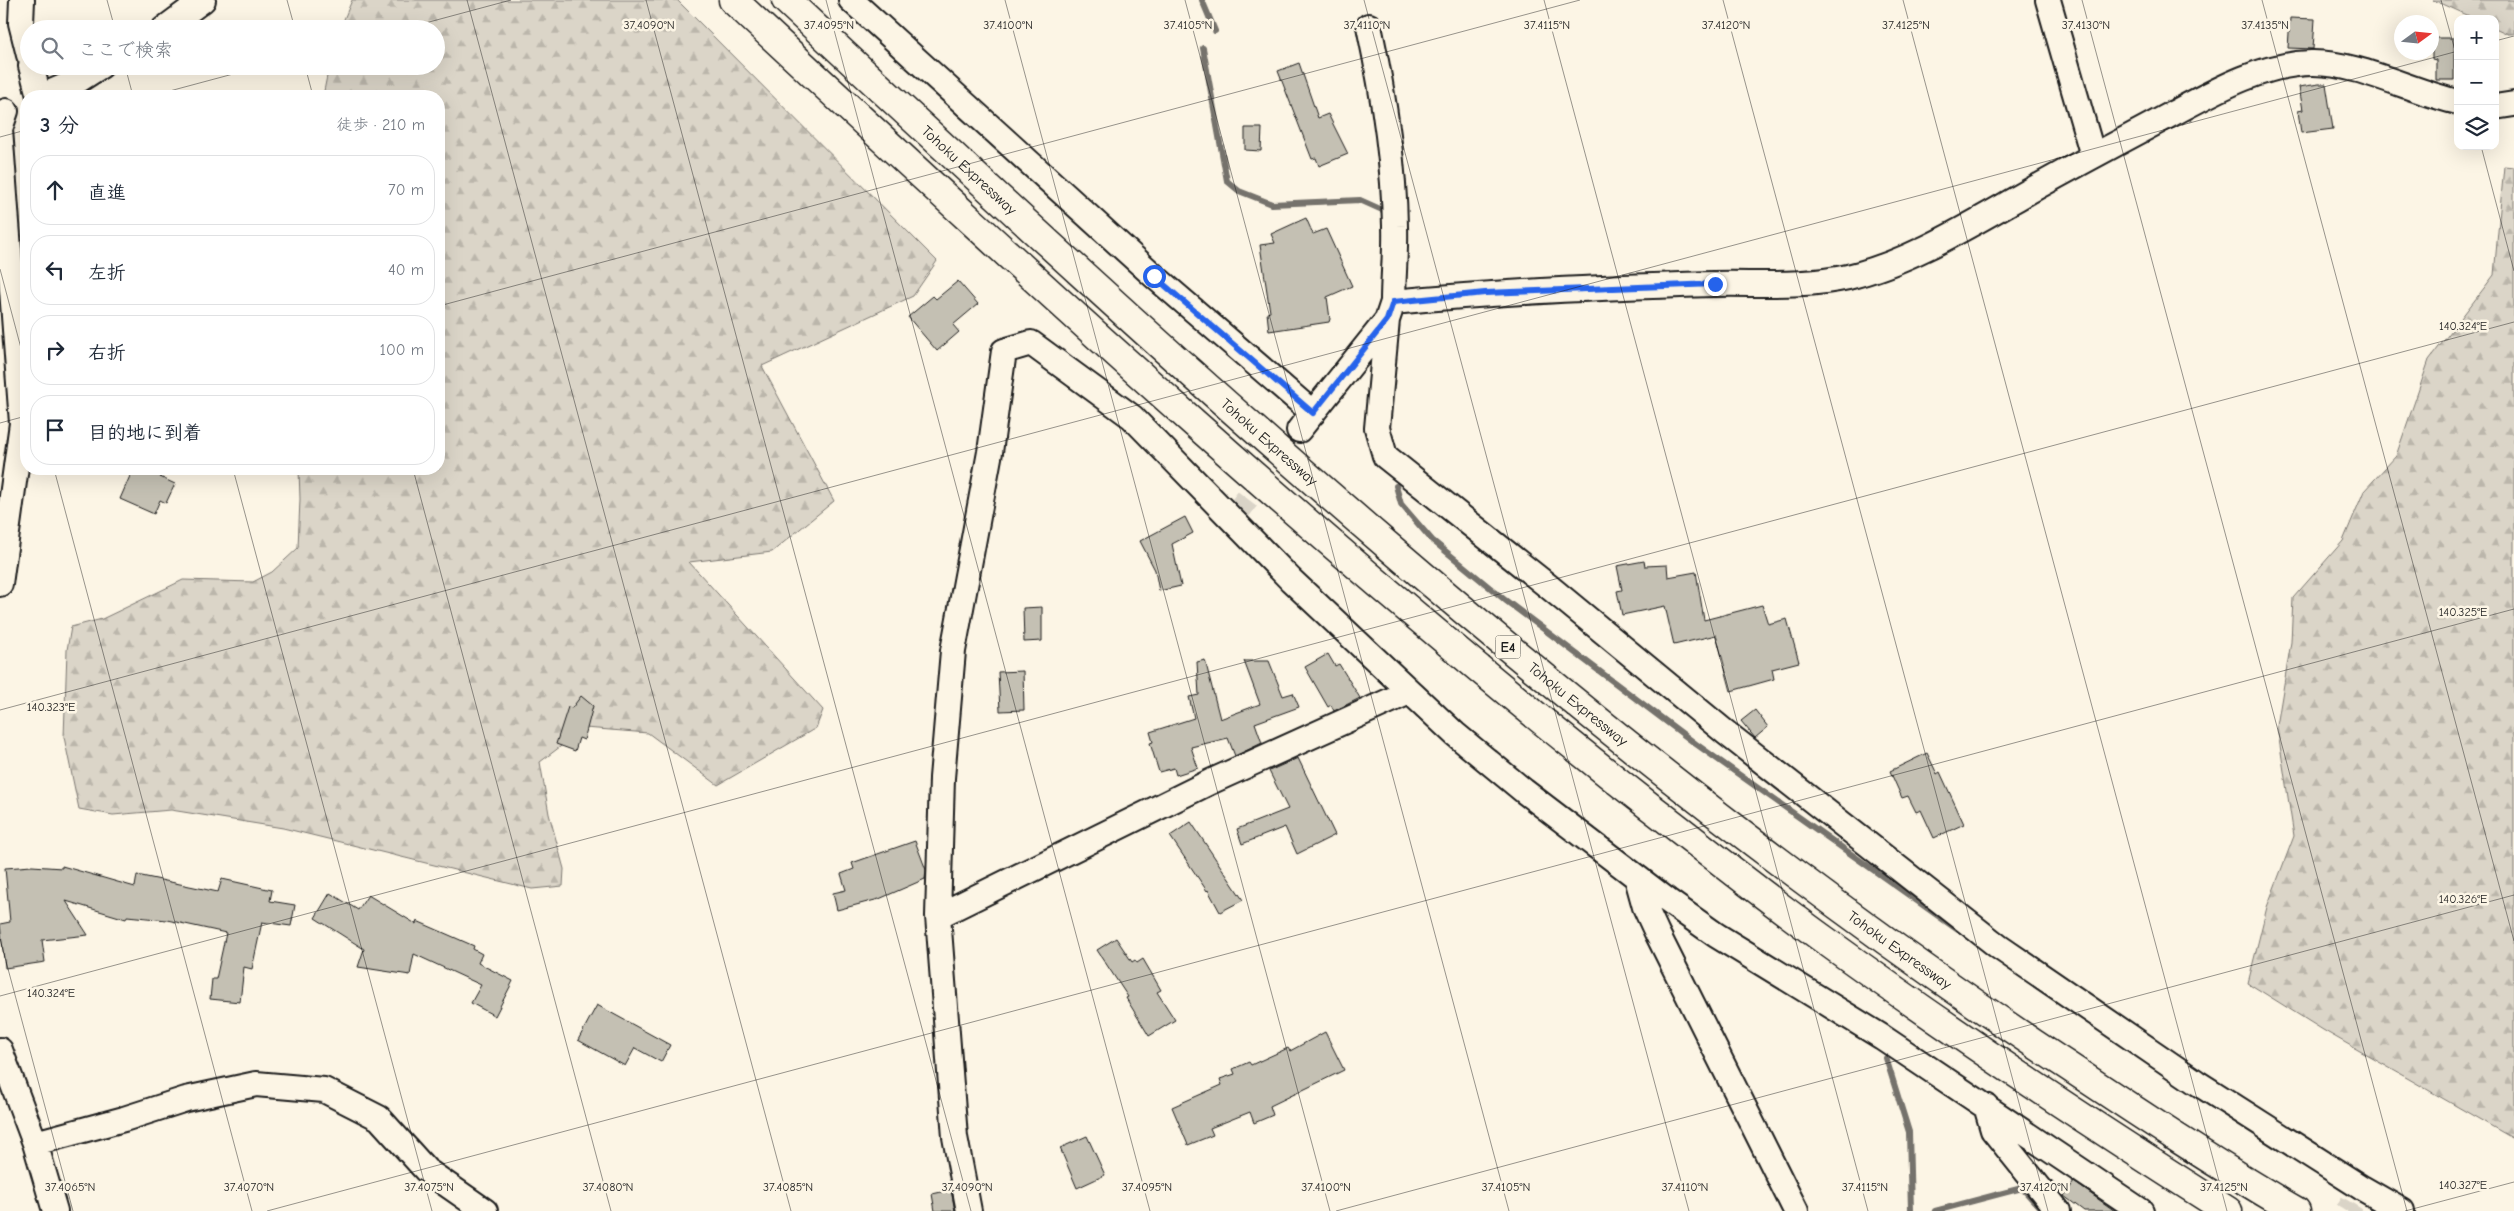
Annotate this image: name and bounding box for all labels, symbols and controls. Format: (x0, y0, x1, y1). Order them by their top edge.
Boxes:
north arrow (2394, 15, 2439, 60)
map controls (2454, 15, 2499, 150)
button: + (2454, 15, 2499, 60)
text: 37.4090°N (623, 18, 675, 32)
text: 37.4095°N (804, 18, 854, 32)
text: 37.4100°N (983, 18, 1033, 32)
text: 37.4105°N (1164, 18, 1212, 32)
text: 37.4110°N (1343, 18, 1391, 32)
text: 37.4115°N (1524, 18, 1570, 32)
text: 37.4120°N (1702, 18, 1750, 32)
text: 37.4125°N (1882, 18, 1930, 32)
text: 37.4130°N (2062, 18, 2110, 32)
text: 37.4135°N (2241, 18, 2289, 32)
search box (20, 20, 445, 75)
icon: search (38, 34, 66, 62)
text: ここで検索 (78, 39, 173, 61)
button: − (2454, 60, 2499, 105)
button: layers (2454, 105, 2499, 150)
text: 3 分 (40, 113, 79, 137)
text: 徒歩 · 210 m (336, 116, 425, 134)
street label: Tohoku Expressway (918, 122, 1021, 219)
icon: ahead (41, 176, 69, 204)
text: 70 m (388, 181, 424, 199)
text: 直進 (88, 182, 126, 204)
icon: left (41, 256, 69, 284)
text: 40 m (388, 261, 424, 279)
text: 左折 (88, 262, 126, 284)
route start (1143, 265, 1166, 288)
route end (1704, 273, 1727, 296)
text: 140.324°E (2439, 319, 2487, 333)
icon: right (41, 336, 69, 364)
text: 100 m (380, 341, 424, 359)
text: 右折 (88, 342, 126, 364)
street label: Tohoku Expressway (1217, 395, 1322, 490)
icon: arrive (41, 416, 69, 444)
text: 目的地に到着 (88, 422, 202, 444)
text: 140.325°E (2439, 605, 2487, 619)
road number: E4 (1496, 636, 1520, 659)
street label: Tohoku Expressway (1524, 658, 1632, 750)
text: 140.323°E (27, 700, 75, 714)
text: 140.326°E (2439, 892, 2487, 906)
street label: Tohoku Expressway (1844, 907, 1955, 994)
text: 140.324°E (27, 986, 75, 1000)
text: 140.327°E (2439, 1178, 2487, 1192)
text: 37.4065°N (45, 1180, 95, 1194)
text: 37.4070°N (224, 1180, 274, 1194)
text: 37.4075°N (404, 1180, 454, 1194)
text: 37.4080°N (582, 1180, 634, 1194)
text: 37.4085°N (763, 1180, 813, 1194)
text: 37.4090°N (941, 1180, 993, 1194)
text: 37.4095°N (1122, 1180, 1172, 1194)
text: 37.4100°N (1301, 1180, 1351, 1194)
text: 37.4105°N (1482, 1180, 1530, 1194)
text: 37.4110°N (1661, 1180, 1709, 1194)
text: 37.4115°N (1842, 1180, 1888, 1194)
text: 37.4120°N (2020, 1180, 2068, 1194)
text: 37.4125°N (2200, 1180, 2248, 1194)

